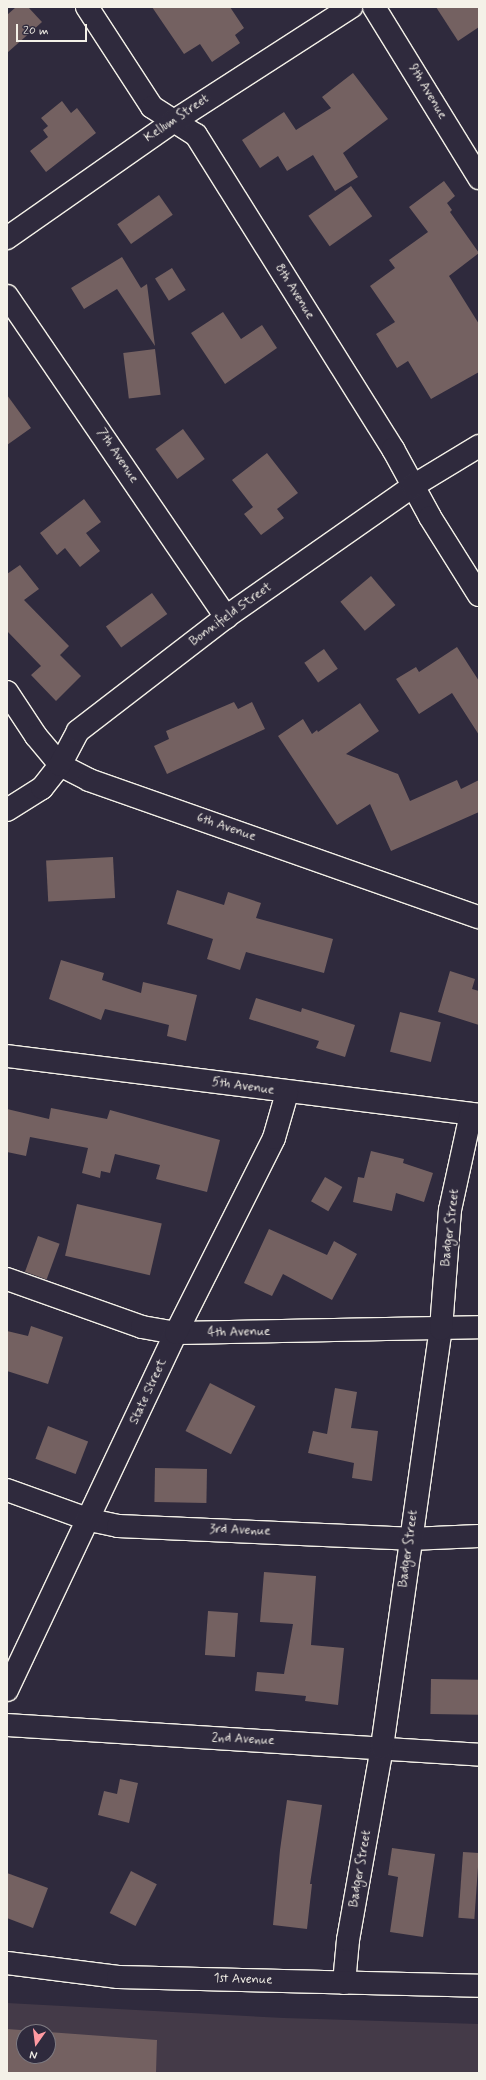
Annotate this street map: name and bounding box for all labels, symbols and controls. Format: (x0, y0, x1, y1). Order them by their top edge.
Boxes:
scale bar (18, 16, 89, 42)
text: 20 m (23, 23, 49, 39)
street label: 9th Avenue (404, 62, 450, 122)
street label: Kellum Street (141, 91, 213, 147)
street label: 8th Avenue (271, 261, 317, 323)
street label: 7th Avenue (93, 425, 141, 487)
street label: Bonnifield Street (187, 580, 275, 650)
street label: 6th Avenue (194, 811, 258, 845)
street label: 5th Avenue (211, 1075, 275, 1099)
street label: Badger Street (438, 1187, 464, 1269)
street label: 4th Avenue (207, 1325, 271, 1341)
street label: State Street (127, 1357, 171, 1427)
street label: Badger Street (396, 1508, 422, 1590)
street label: 3rd Avenue (209, 1522, 271, 1540)
street label: 2nd Avenue (211, 1731, 275, 1749)
street label: Badger Street (346, 1828, 376, 1910)
street label: 1st Avenue (213, 1971, 273, 1989)
north arrow (16, 2024, 56, 2064)
text: N (28, 2047, 39, 2062)

